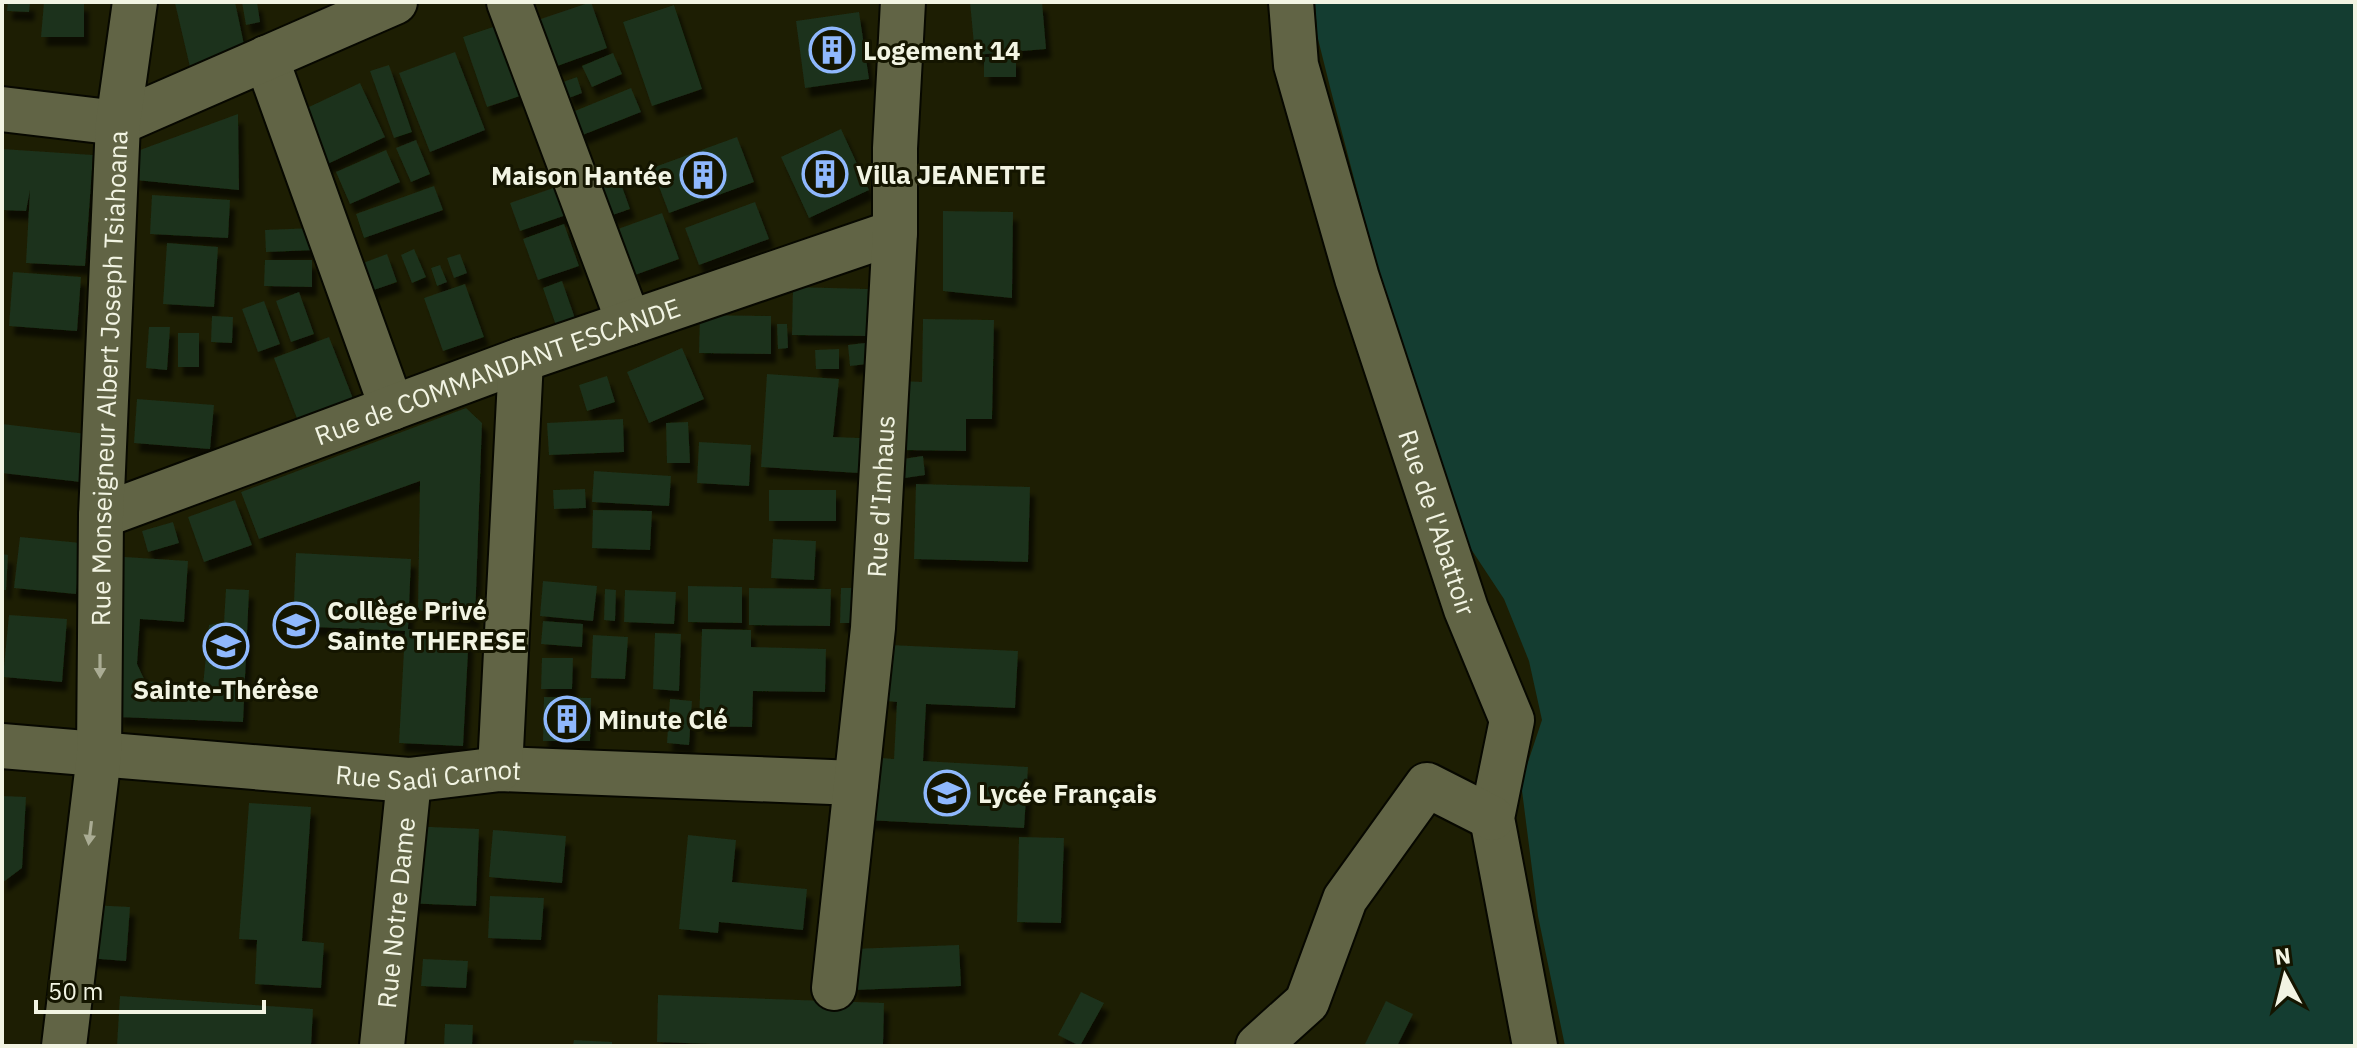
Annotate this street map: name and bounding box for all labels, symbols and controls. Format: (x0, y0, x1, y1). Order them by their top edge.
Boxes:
building icon: Logement 14 (808, 26, 856, 74)
place label: Logement 14 (863, 33, 1021, 67)
street label: Rue Monseigneur Albert Joseph Tsiahoana (83, 130, 135, 626)
building icon: Villa JEANETTE (801, 150, 849, 198)
building icon: Maison Hantée (679, 151, 727, 199)
place label: Villa JEANETTE (856, 157, 1046, 191)
place label: Maison Hantée (491, 158, 672, 192)
street label: Rue de COMMANDANT ESCANDE (310, 290, 685, 452)
street label: Rue d'Imhaus (859, 414, 902, 578)
street label: Rue de l'Abattoir (1391, 425, 1484, 621)
place label: Collège Privé Sainte THERESE (327, 593, 527, 657)
school or university icon: Collège Privé Sainte THERESE (272, 601, 320, 649)
school or university icon: Sainte-Thérèse (202, 622, 250, 670)
one-way arrow (94, 654, 106, 679)
place label: Sainte-Thérèse (133, 672, 319, 706)
building icon: Minute Clé (543, 695, 591, 743)
place label: Minute Clé (598, 702, 728, 736)
street label: Rue Sadi Carnot (334, 752, 522, 798)
school or university icon: Lycée Français (923, 769, 971, 817)
place label: Lycée Français (978, 776, 1157, 810)
street label: Rue Notre Dame (369, 815, 422, 1010)
one-way arrow (83, 820, 96, 845)
north arrow (2245, 936, 2325, 1016)
text: N (2273, 940, 2292, 971)
scale bar (36, 964, 264, 1014)
text: 50 m (48, 975, 103, 1007)

